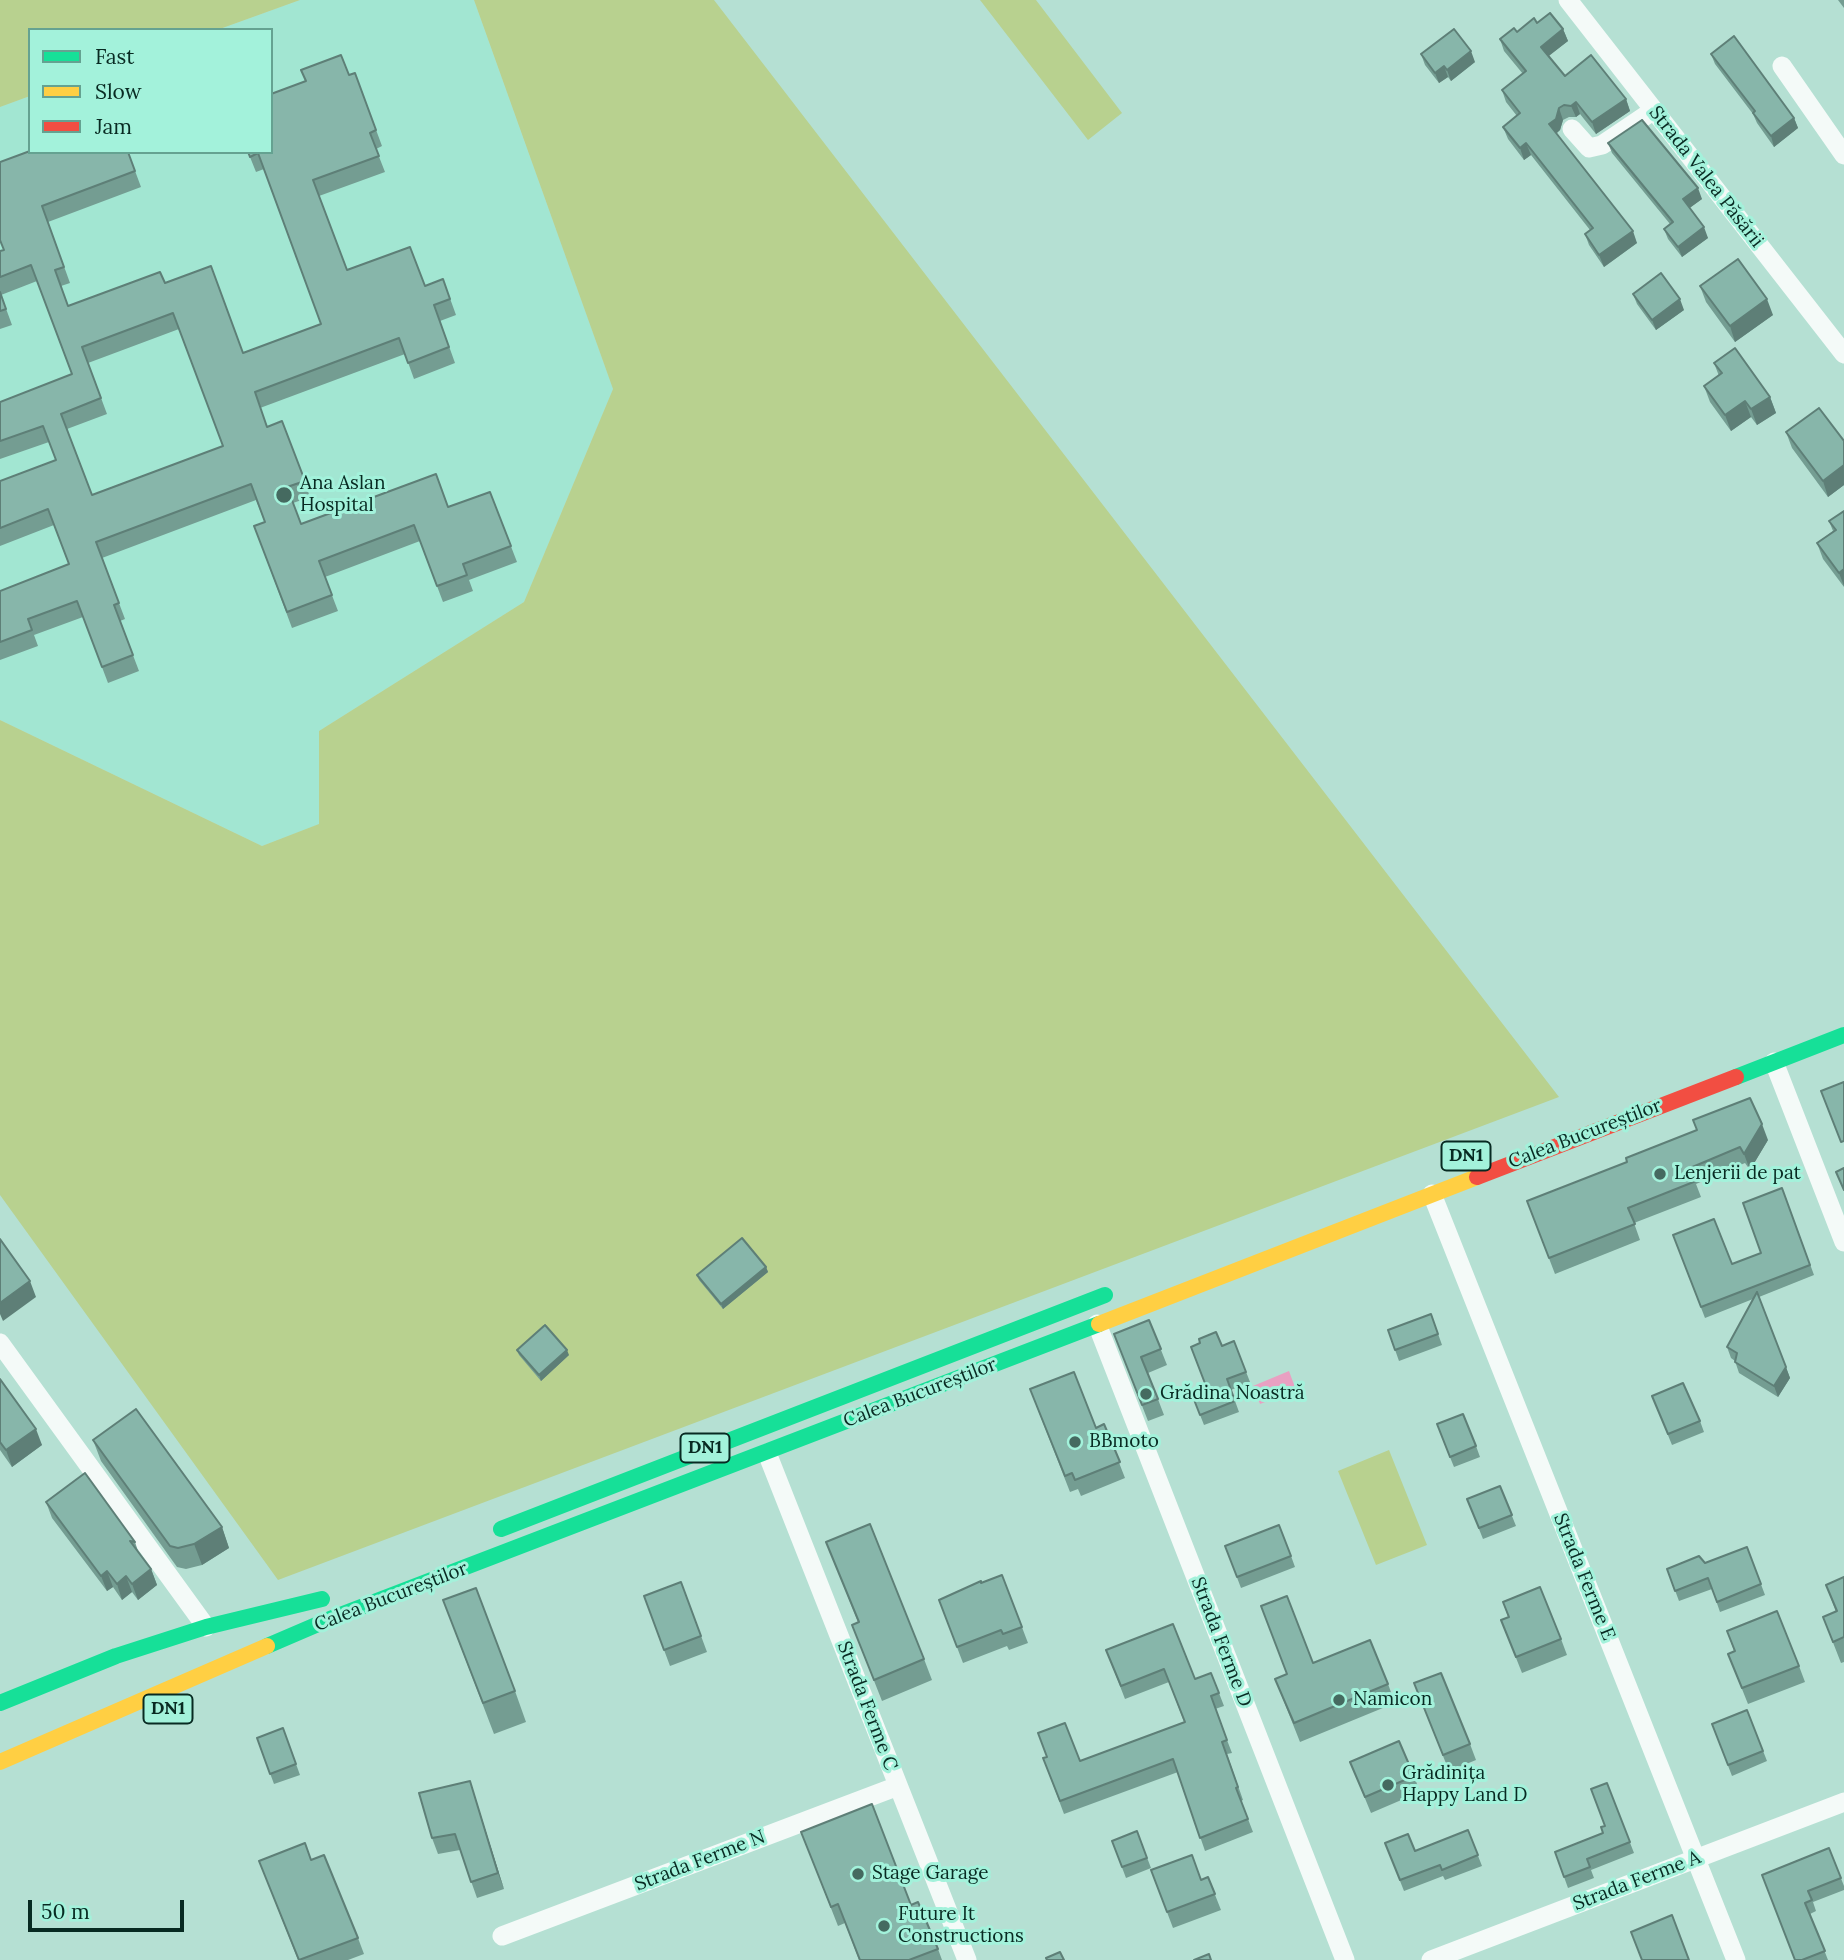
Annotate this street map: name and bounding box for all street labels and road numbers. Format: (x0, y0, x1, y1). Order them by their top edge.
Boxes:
street label: Strada Valea Păsării (1644, 102, 1768, 252)
street label: Calea Bucureștilor (1505, 1094, 1665, 1174)
road number: DN1 (1442, 1142, 1490, 1170)
street label: Calea Bucureștilor (840, 1353, 1000, 1433)
road number: DN1 (680, 1434, 730, 1462)
street label: Strada Ferme E (1548, 1510, 1620, 1644)
street label: Calea Bucureștilor (311, 1557, 471, 1637)
street label: Strada Ferme D (1186, 1574, 1256, 1710)
street label: Strada Ferme C (832, 1638, 902, 1774)
road number: DN1 (144, 1694, 192, 1724)
street label: Strada Ferme N (632, 1826, 768, 1896)
street label: Strada Ferme A (1570, 1846, 1704, 1916)

